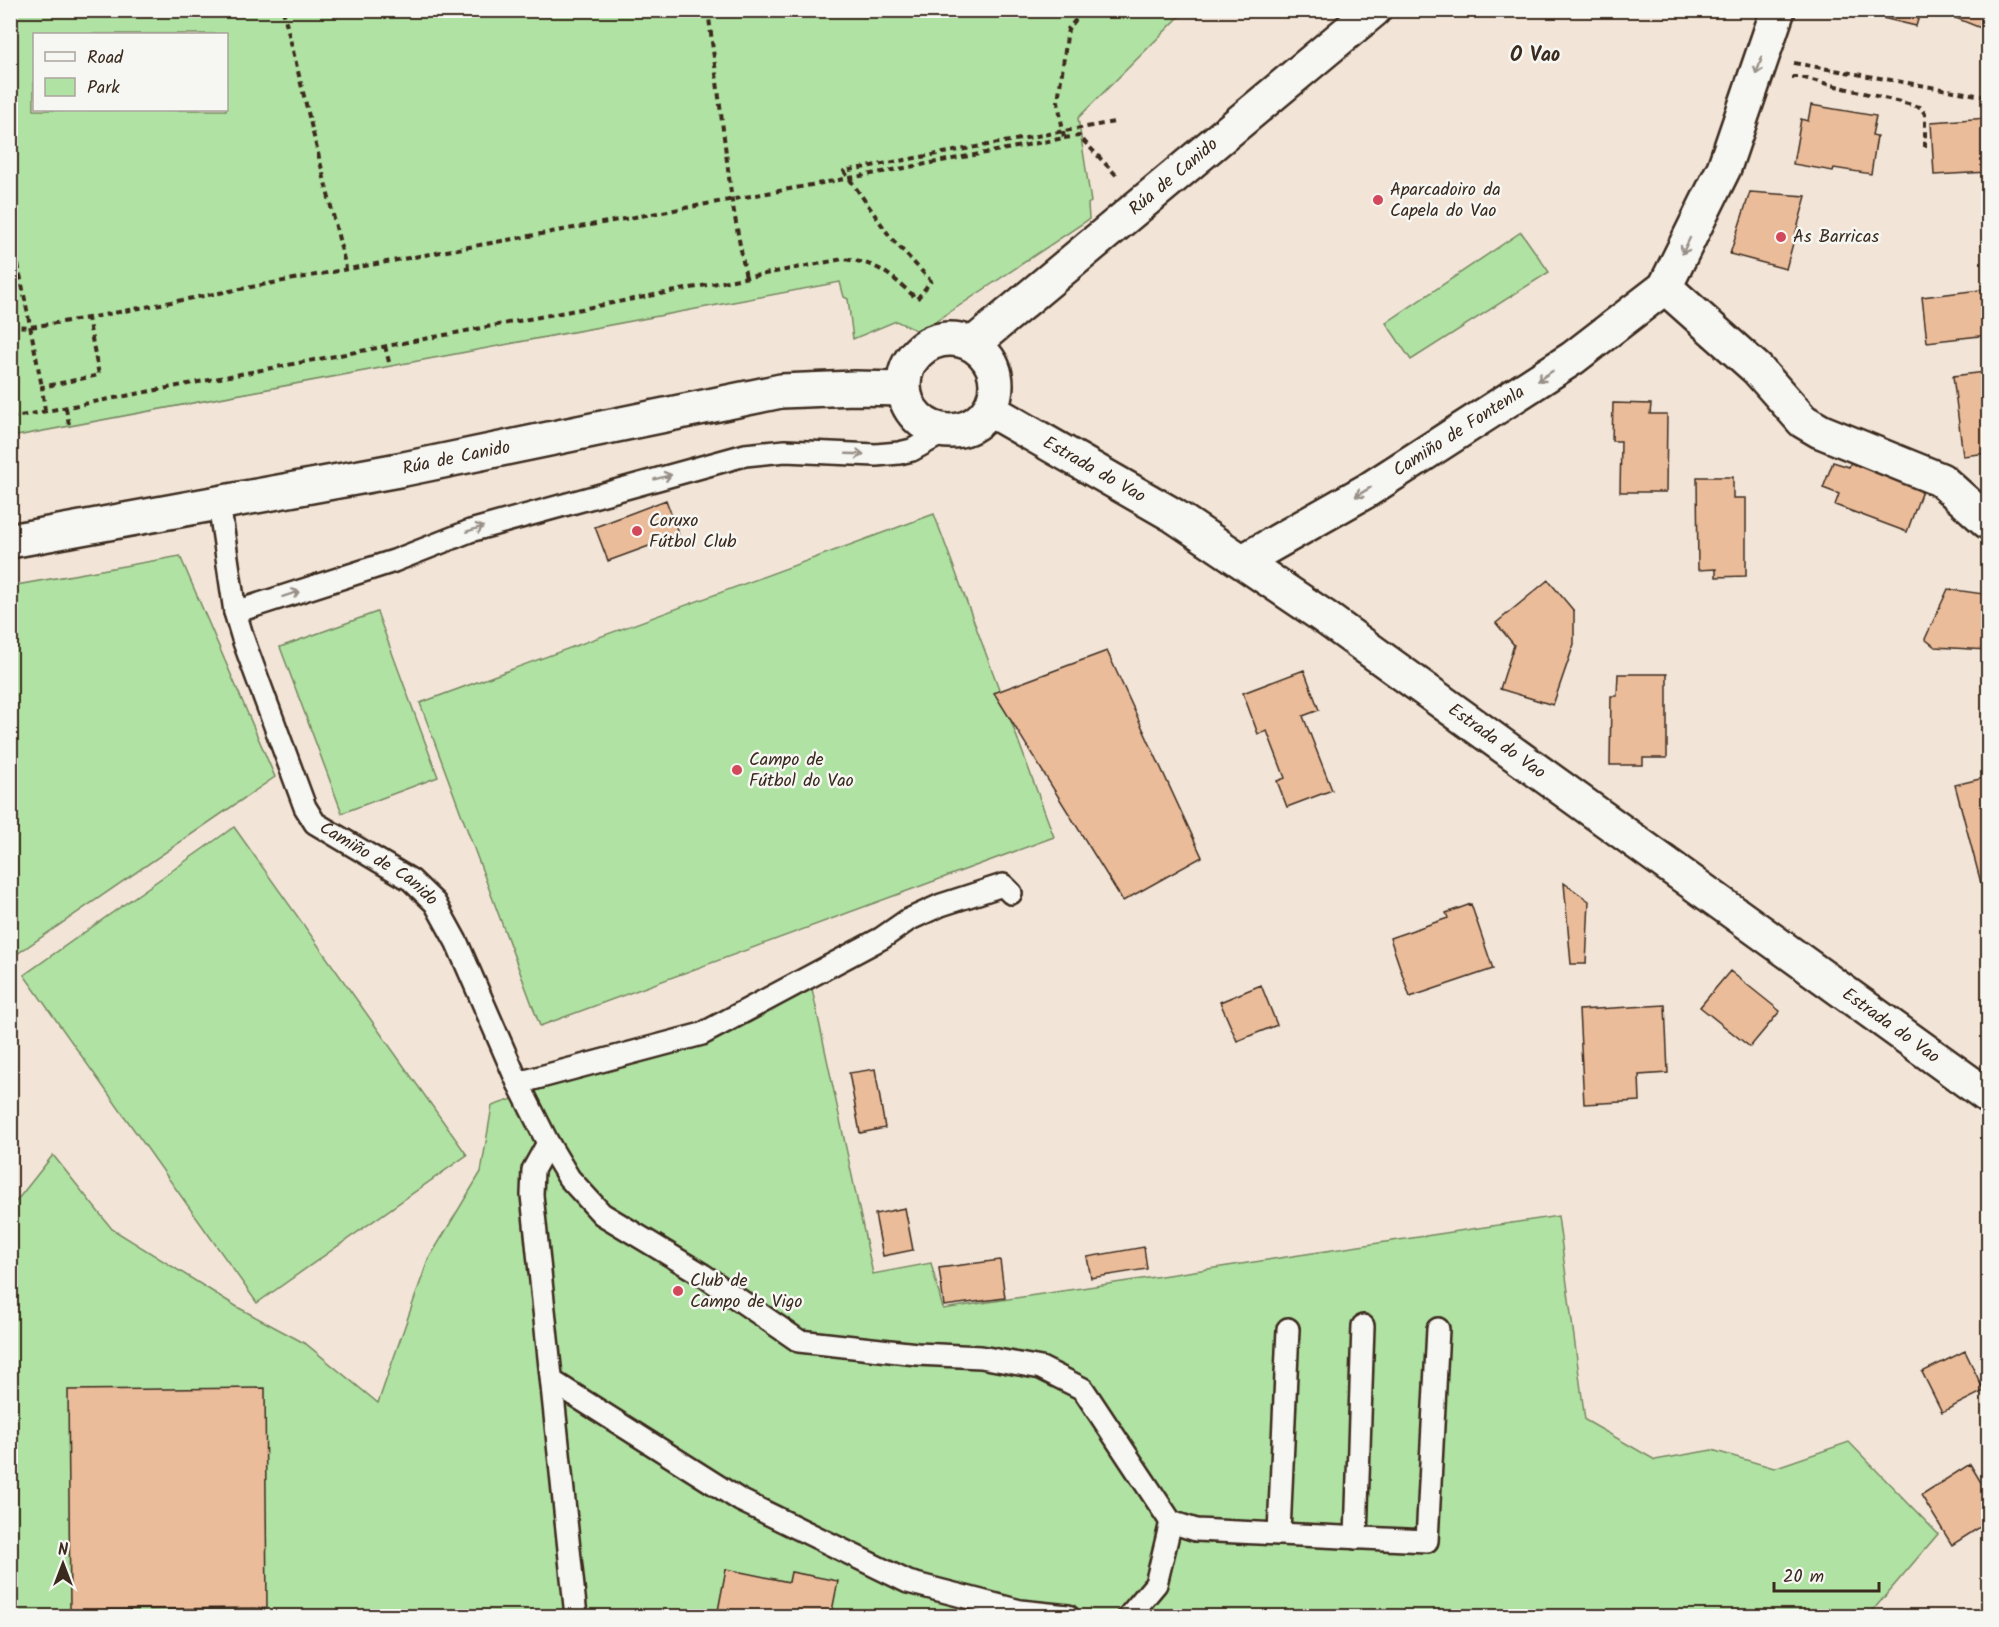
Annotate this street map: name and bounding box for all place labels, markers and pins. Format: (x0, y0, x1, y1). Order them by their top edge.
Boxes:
place label: Aparcadoiro da Capela do Vao (1390, 176, 1501, 226)
marker: Aparcadoiro da Capela do Vao (1371, 193, 1385, 207)
place label: As Barricas (1793, 223, 1879, 252)
marker: As Barricas (1774, 230, 1788, 244)
place label: Coruxo Fútbol Club (649, 507, 737, 557)
marker: Coruxo Fútbol Club (630, 524, 644, 538)
place label: Campo de Fútbol do Vao (749, 746, 854, 796)
marker: Campo de Fútbol do Vao (730, 763, 744, 777)
place label: Club de Campo de Vigo (690, 1267, 802, 1317)
marker: Club de Campo de Vigo (671, 1284, 685, 1298)

